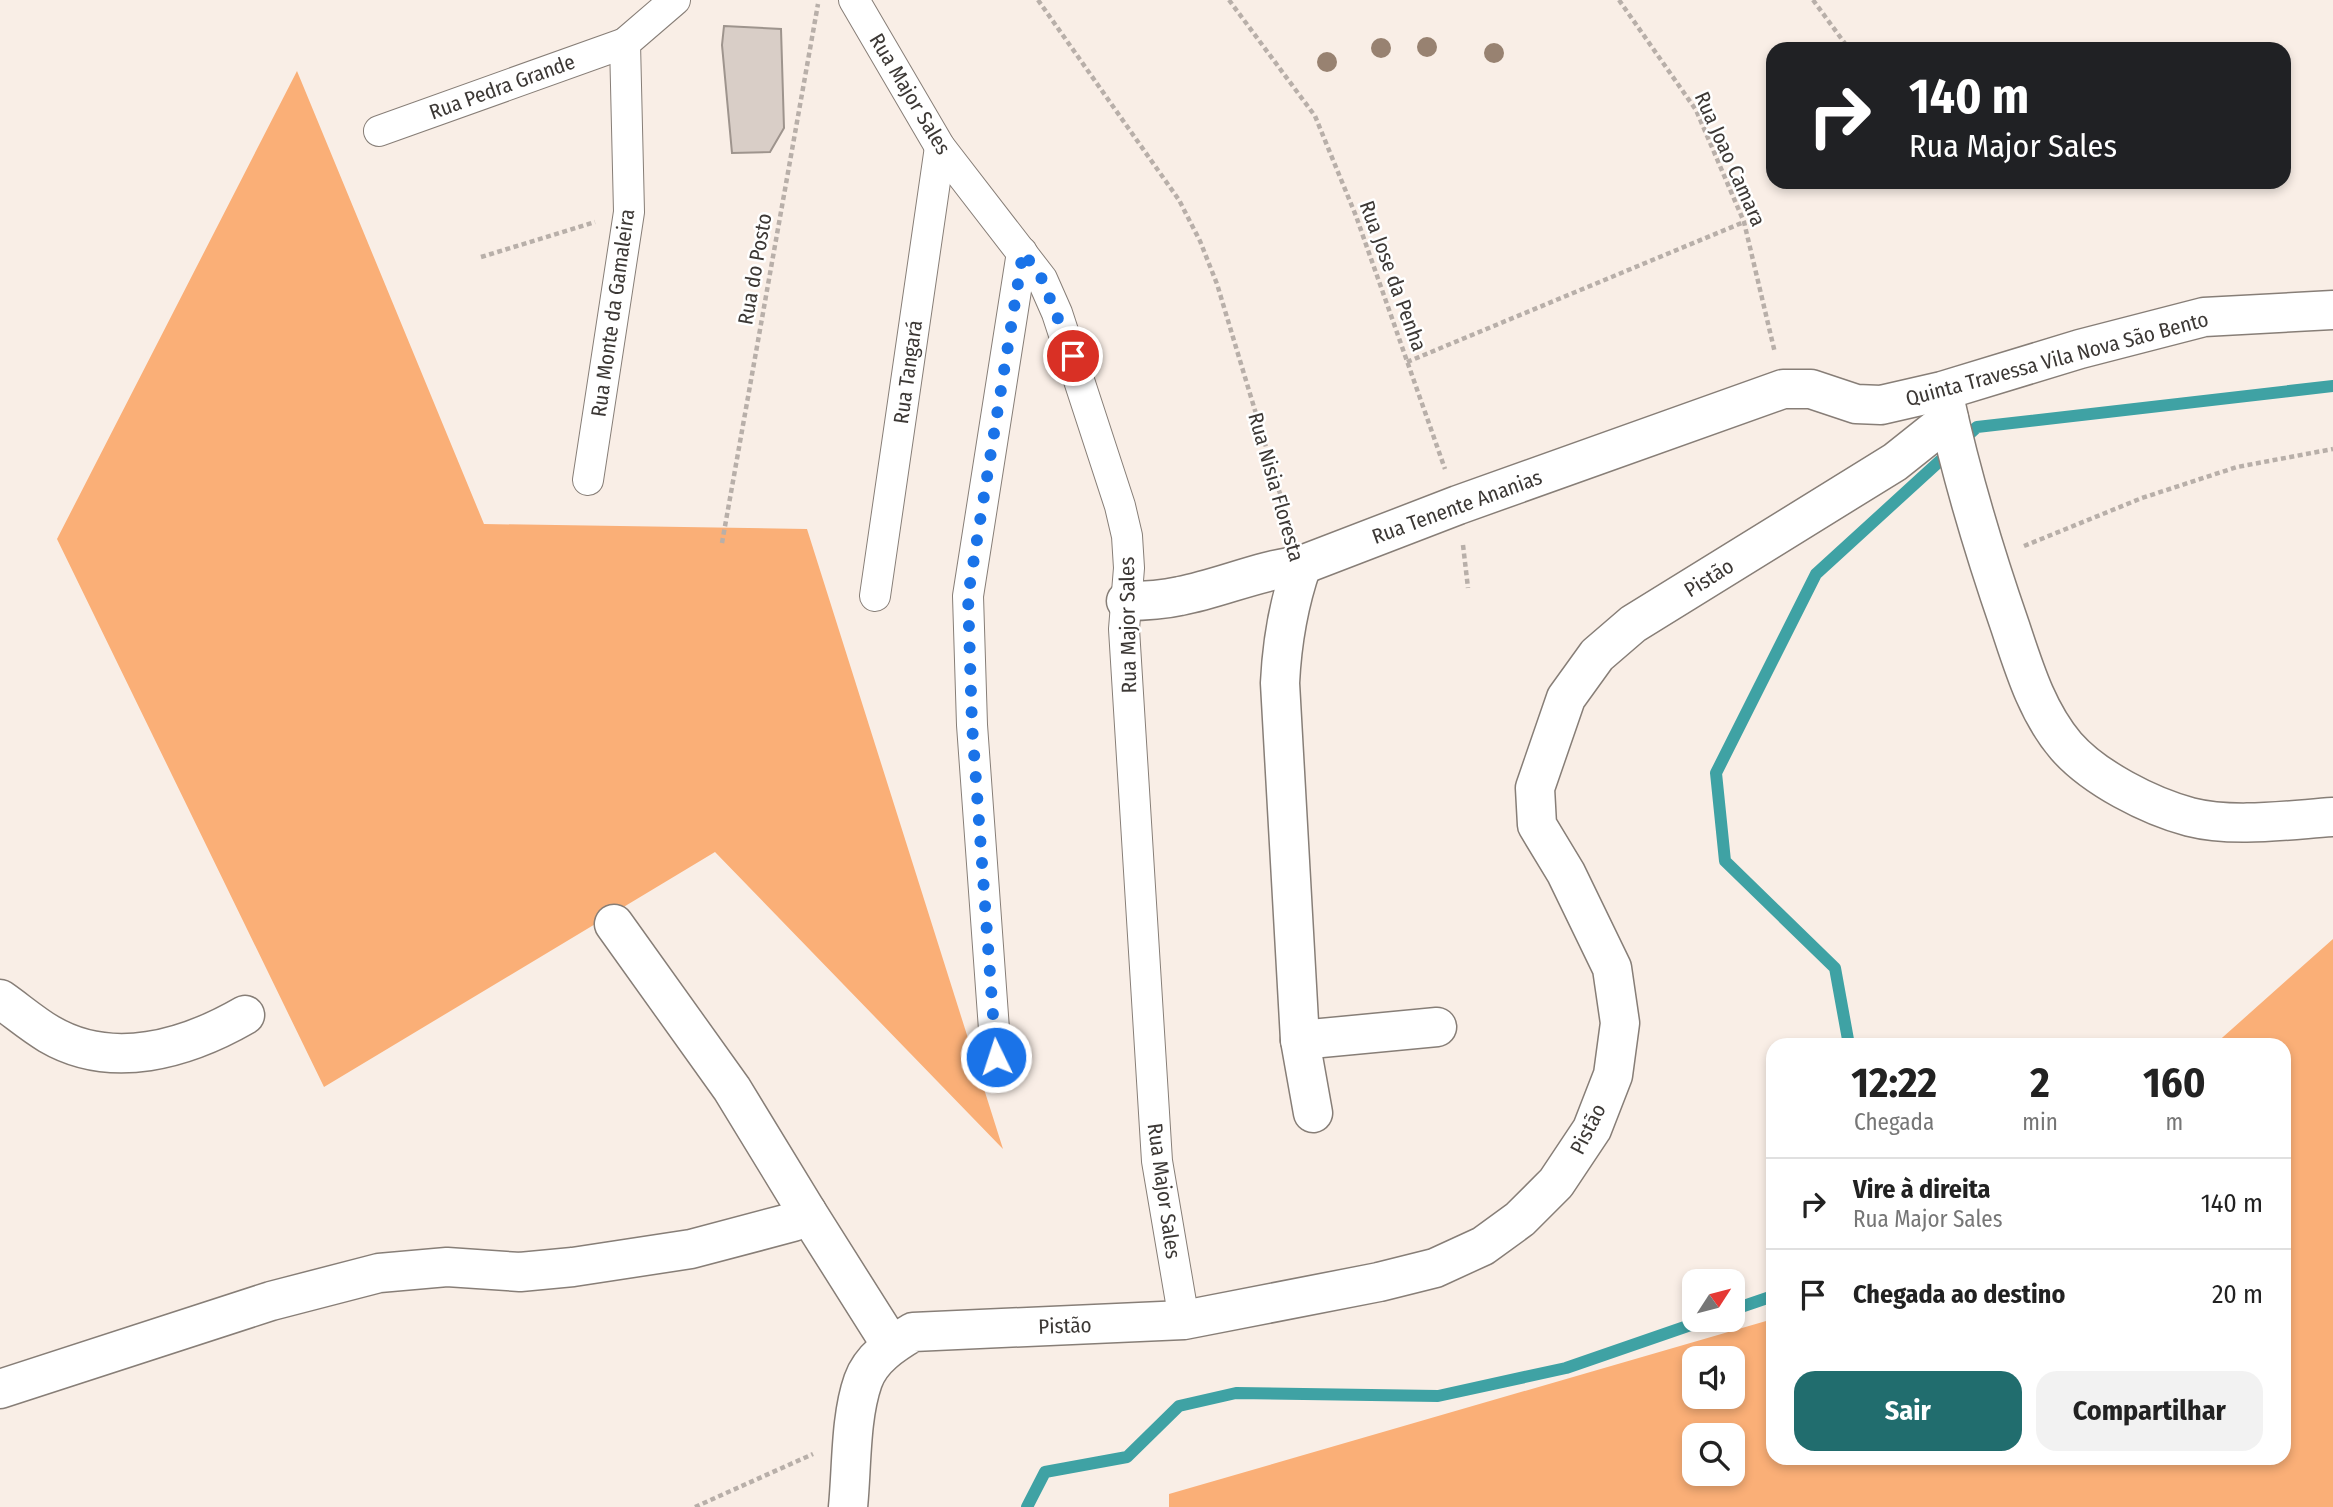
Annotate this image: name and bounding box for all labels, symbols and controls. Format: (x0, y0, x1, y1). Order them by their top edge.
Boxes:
street label: Rua Major Sales (864, 29, 956, 159)
street label: Rua Pedra Grande (426, 49, 578, 125)
text: 140 m (1909, 67, 2029, 126)
icon: right (1794, 70, 1885, 161)
street label: Rua Joao Camara (1689, 88, 1771, 230)
text: Rua Major Sales (1909, 127, 2117, 165)
street label: Rua Jose da Penha (1354, 197, 1432, 355)
street label: Rua Monte da Gamaleira (586, 207, 640, 419)
street label: Rua do Posto (732, 211, 778, 327)
street label: Quinta Travessa Vila Nova São Bento (1903, 306, 2211, 412)
street label: Rua Tangará (888, 318, 928, 426)
pin (1043, 326, 1103, 386)
icon: arrive (1054, 337, 1092, 375)
street label: Rua Nisia Floresta (1242, 410, 1310, 564)
street label: Rua Tenente Ananias (1369, 464, 1545, 550)
street label: Pistão (1680, 553, 1738, 603)
street label: Rua Major Sales (1114, 556, 1142, 693)
position arrow (959, 1020, 1033, 1094)
text: 12:22 (1851, 1058, 1937, 1108)
text: 2 (2030, 1058, 2050, 1108)
text: 160 (2143, 1058, 2206, 1108)
street label: Pistão (1564, 1099, 1612, 1159)
text: Chegada (1854, 1108, 1934, 1136)
text: min (2022, 1108, 2058, 1136)
text: m (2166, 1108, 2183, 1136)
street label: Rua Major Sales (1142, 1122, 1186, 1260)
text: Vire à direita (1853, 1174, 1991, 1205)
icon: right (1794, 1185, 1832, 1223)
text: 140 m (2201, 1188, 2263, 1219)
text: Rua Major Sales (1853, 1205, 2003, 1233)
north arrow (1682, 1269, 1745, 1332)
map controls (1682, 1269, 1745, 1486)
icon: arrive (1794, 1276, 1832, 1314)
text: Chegada ao destino (1853, 1279, 2065, 1310)
text: 20 m (2212, 1279, 2263, 1310)
street label: Pistão (1038, 1312, 1092, 1340)
button: sound (1682, 1346, 1745, 1409)
button: Sair (1794, 1371, 2022, 1451)
button: Compartilhar (2036, 1371, 2263, 1451)
button: search (1682, 1423, 1745, 1486)

